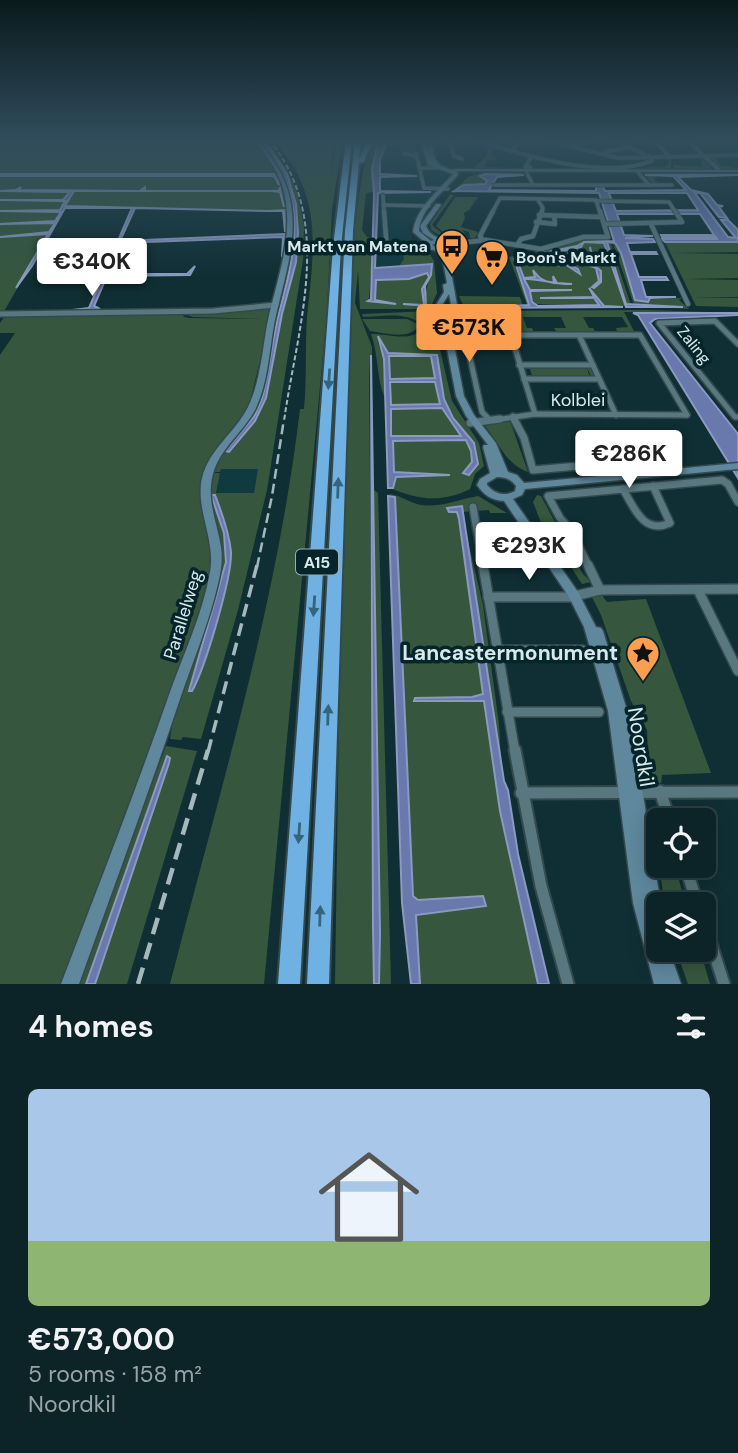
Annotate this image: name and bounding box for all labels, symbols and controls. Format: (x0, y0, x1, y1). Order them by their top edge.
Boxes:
bus stop icon: Markt van Matena (433, 227, 471, 276)
place label: Markt van Matena (287, 236, 428, 257)
pin: €340K (43, 238, 141, 298)
supermarket icon: Boon's Markt (473, 238, 511, 287)
text: €340K (53, 246, 131, 276)
place label: Boon's Markt (516, 247, 617, 268)
pin: €573K (420, 304, 518, 364)
text: €573K (432, 312, 506, 342)
street label: Zaling (672, 322, 716, 368)
one-way arrow (324, 368, 335, 390)
street label: Kolblei (551, 388, 605, 412)
pin: €286K (580, 430, 678, 490)
text: €286K (591, 438, 667, 468)
one-way arrow (332, 477, 343, 499)
pin: €293K (480, 522, 578, 582)
text: €293K (492, 530, 566, 560)
road number: A15 (296, 550, 338, 575)
street label: Parallelweg (158, 567, 208, 663)
one-way arrow (308, 595, 319, 617)
place icon: Lancastermonument (624, 634, 662, 683)
place label: Lancastermonument (402, 639, 618, 667)
one-way arrow (323, 704, 334, 726)
street label: Noordkil (621, 705, 661, 789)
map controls (646, 808, 716, 962)
button: locate (646, 808, 716, 878)
one-way arrow (293, 822, 304, 844)
button: layers (646, 892, 716, 962)
one-way arrow (315, 905, 326, 927)
text: 4 homes (28, 1007, 154, 1046)
icon: filters (672, 1007, 710, 1045)
icon: home (306, 1134, 432, 1260)
text: €573,000 (28, 1320, 175, 1359)
text: 5 rooms · 158 m² (28, 1359, 202, 1389)
text: Noordkil (28, 1389, 116, 1419)

